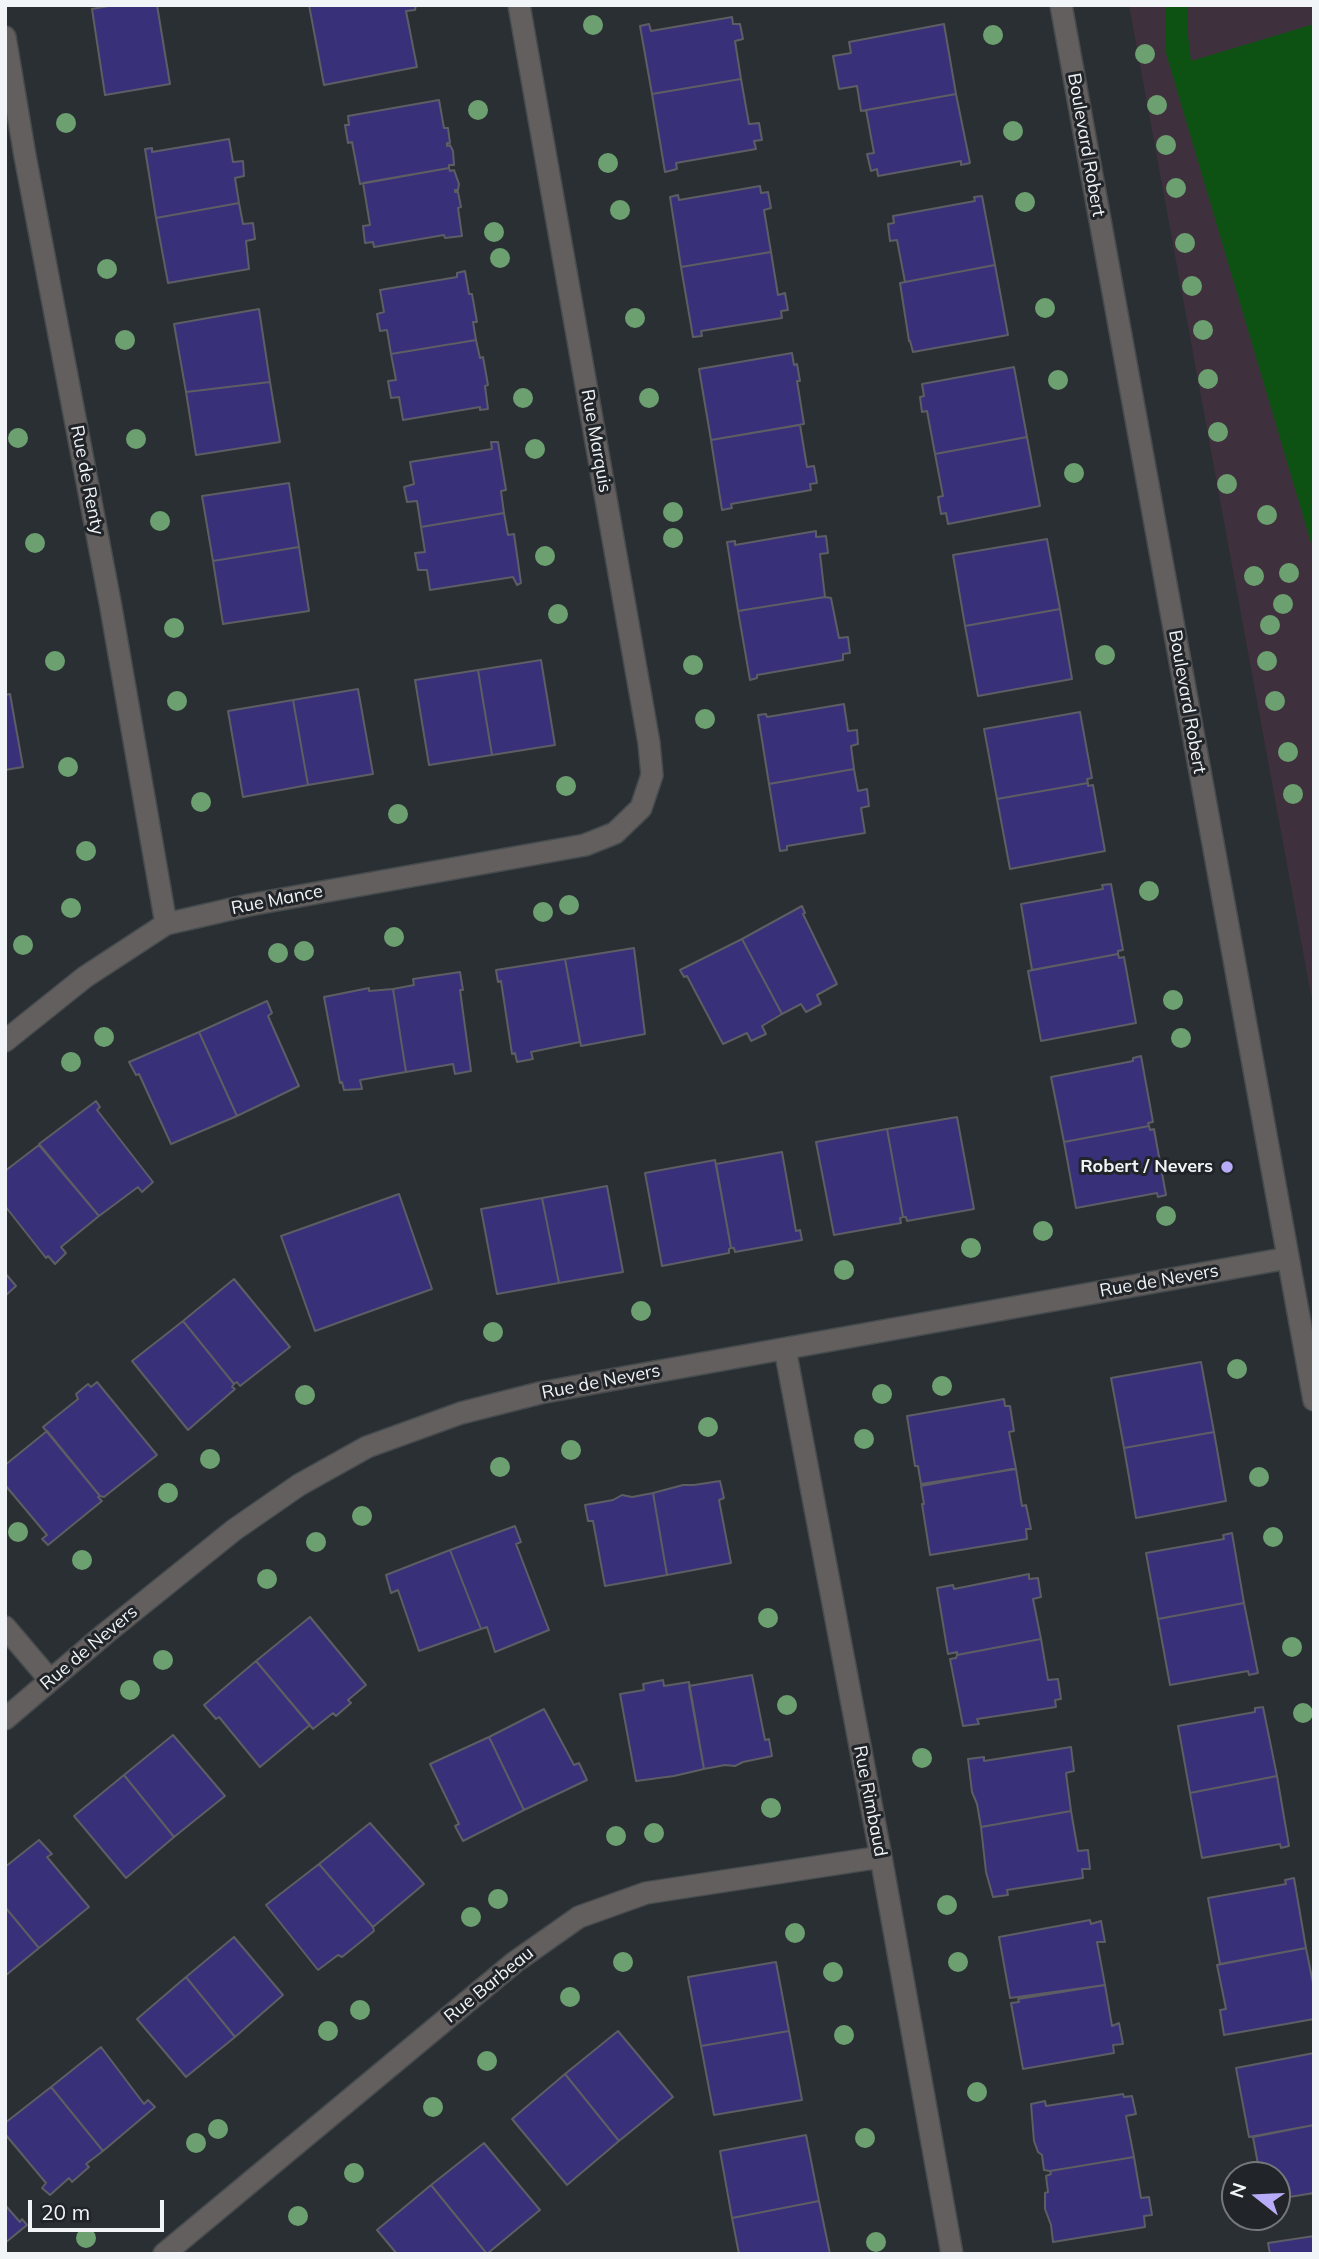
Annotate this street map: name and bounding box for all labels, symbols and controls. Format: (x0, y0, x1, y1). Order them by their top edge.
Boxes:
street label: Boulevard Robert (1063, 72, 1109, 218)
street label: Rue Marquis (576, 388, 616, 494)
street label: Rue de Renty (66, 423, 108, 537)
street label: Boulevard Robert (1164, 629, 1210, 775)
street label: Rue Mance (229, 881, 325, 919)
place label: Robert / Nevers (1080, 1156, 1213, 1178)
marker: Robert / Nevers (1219, 1159, 1235, 1175)
street label: Rue de Nevers (1098, 1260, 1220, 1302)
street label: Rue de Nevers (540, 1360, 662, 1404)
street label: Rue de Nevers (36, 1601, 142, 1695)
street label: Rue Rimbaud (849, 1744, 891, 1858)
street label: Rue Barbeau (440, 1942, 538, 2028)
north arrow (1221, 2161, 1291, 2231)
text: N (1224, 2180, 1252, 2201)
scale bar (32, 2186, 168, 2230)
text: 20 m (41, 2199, 90, 2225)

